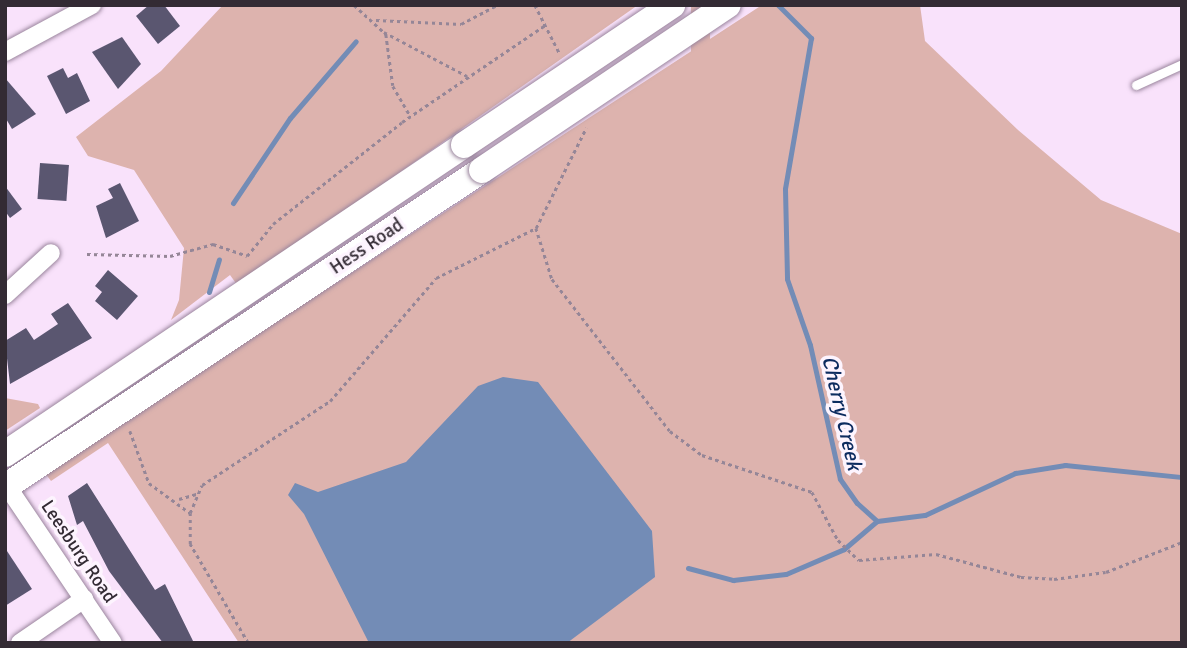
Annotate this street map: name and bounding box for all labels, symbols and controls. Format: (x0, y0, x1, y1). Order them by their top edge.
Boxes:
street label: Hess Road (326, 214, 408, 280)
water label: Cherry Creek (817, 353, 867, 473)
street label: Leesburg Road (35, 496, 121, 608)

